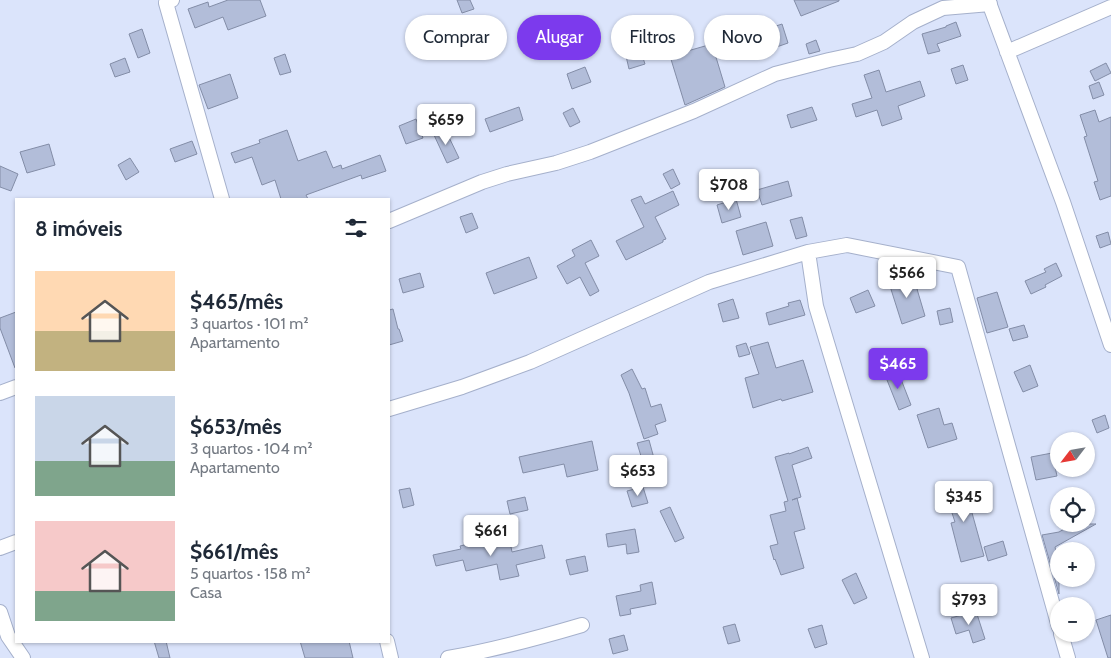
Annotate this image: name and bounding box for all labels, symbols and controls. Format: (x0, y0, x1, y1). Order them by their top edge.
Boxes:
chip: Comprar (405, 15, 507, 60)
chip: Alugar (517, 15, 601, 60)
chip: Filtros (611, 15, 694, 60)
chip: Novo (704, 15, 780, 60)
pin: $659 (416, 104, 476, 146)
text: $659 (428, 110, 464, 129)
pin: $708 (699, 168, 759, 211)
text: $708 (710, 175, 748, 194)
icon: filters (342, 214, 370, 242)
text: 8 imóveis (35, 216, 122, 241)
pin: $566 (877, 256, 937, 299)
text: $566 (889, 263, 925, 282)
text: $465/mês (190, 289, 283, 314)
icon: home (75, 291, 135, 351)
text: 3 quartos · 101 m² (190, 314, 309, 333)
text: Apartamento (190, 333, 280, 352)
pin: $465 (868, 348, 928, 390)
text: $465 (880, 354, 916, 373)
text: $653/mês (190, 414, 282, 439)
icon: home (75, 416, 135, 476)
north arrow (1050, 432, 1095, 478)
map controls (1050, 432, 1095, 642)
text: 3 quartos · 104 m² (190, 439, 313, 458)
pin: $653 (608, 454, 668, 497)
text: Apartamento (190, 458, 280, 477)
text: $653 (620, 461, 656, 480)
pin: $345 (934, 480, 994, 523)
text: $345 (946, 487, 982, 506)
button: locate (1050, 487, 1095, 532)
pin: $661 (461, 514, 521, 557)
text: $661 (474, 521, 508, 540)
text: $661/mês (190, 539, 278, 564)
icon: home (75, 541, 135, 601)
button: + (1050, 542, 1095, 587)
text: 5 quartos · 158 m² (190, 564, 311, 583)
text: Casa (190, 583, 222, 602)
pin: $793 (939, 584, 999, 626)
text: $793 (951, 590, 987, 609)
button: − (1050, 597, 1095, 642)

